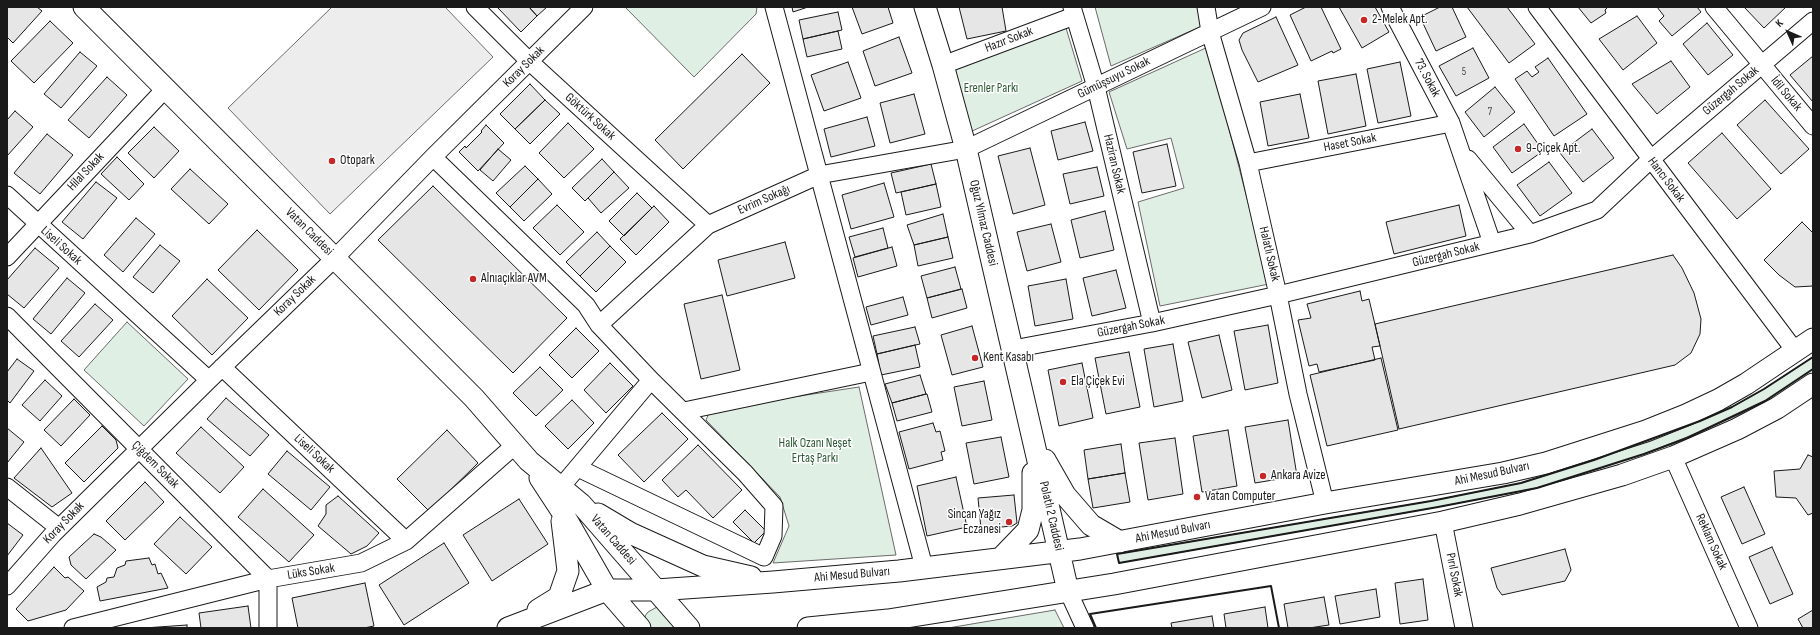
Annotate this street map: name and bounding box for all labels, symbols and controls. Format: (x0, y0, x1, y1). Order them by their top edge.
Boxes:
place label: 2-Melek Apt. (1372, 12, 1428, 28)
north arrow (1768, 12, 1808, 52)
marker: 2-Melek Apt. (1359, 15, 1369, 25)
text: K (1773, 17, 1786, 30)
street label: Hazır Sokak (983, 24, 1035, 56)
street label: Koray Sokak (500, 43, 548, 91)
street label: Gümüşsuyu Sokak (1075, 54, 1153, 102)
street label: 73. Sokak (1410, 56, 1444, 100)
street label: Güzergah Sokak (1700, 63, 1762, 119)
house number: 5 (1462, 65, 1466, 79)
street label: İdil Sokak (1767, 73, 1805, 115)
park label: Erenler Parkı (964, 81, 1018, 97)
street label: Göktürk Sokak (561, 90, 619, 144)
house number: 7 (1488, 105, 1492, 119)
street label: Haset Sokak (1322, 130, 1378, 156)
street label: Haziran Sokak (1100, 133, 1128, 195)
place label: 9-Çiçek Apt. (1526, 141, 1580, 157)
marker: 9-Çiçek Apt. (1513, 144, 1523, 154)
street label: Hilal Sokak (64, 150, 108, 194)
place label: Otopark (340, 153, 375, 169)
street label: Hancı Sokak (1644, 154, 1688, 206)
marker: Otopark (327, 156, 337, 166)
street label: Oğuz Yılmaz Caddesi (966, 178, 1000, 268)
street label: Evrim Sokağı (735, 182, 793, 218)
street label: Vatan Caddesi (282, 205, 336, 259)
street label: Liseli Sokak (37, 223, 85, 269)
street label: Halatlı Sokak (1255, 225, 1283, 283)
street label: Güzergah Sokak (1411, 239, 1481, 271)
place label: Alnıaçıklar AVM (481, 271, 547, 287)
street label: Koray Sokak (271, 272, 319, 320)
marker: Alnıaçıklar AVM (468, 274, 478, 284)
street label: Güzergah Sokak (1096, 313, 1166, 341)
place label: Kent Kasabı (983, 350, 1034, 366)
marker: Kent Kasabı (970, 353, 980, 363)
place label: Ela Çiçek Evi (1071, 374, 1125, 390)
marker: Ela Çiçek Evi (1058, 377, 1068, 387)
street label: Liseli Sokak (290, 431, 338, 477)
park label: Halk Ozanı Neşet Ertaş Parkı (779, 436, 851, 467)
street label: Çiğdem Sokak (128, 438, 182, 492)
street label: Ahi Mesud Bulvarı (1453, 458, 1531, 490)
place label: Ankara Avize (1271, 468, 1326, 484)
marker: Ankara Avize (1258, 471, 1268, 481)
street label: Polatlı 2 Caddesi (1035, 480, 1067, 552)
place label: Vatan Computer (1205, 489, 1276, 505)
marker: Vatan Computer (1192, 492, 1202, 502)
street label: Koray Sokak (40, 499, 88, 547)
place label: Sincan Yağız Eczanesi (948, 507, 1001, 538)
street label: Vatan Caddesi (587, 512, 639, 568)
street label: Reklam Sokak (1692, 512, 1730, 572)
marker: Sincan Yağız Eczanesi (1004, 517, 1014, 527)
street label: Ahi Mesud Bulvarı (1134, 517, 1212, 547)
street label: Pırıl Sokak (1442, 552, 1466, 598)
street label: Lüks Sokak (286, 561, 336, 583)
street label: Ahi Mesud Bulvarı (813, 564, 891, 586)

